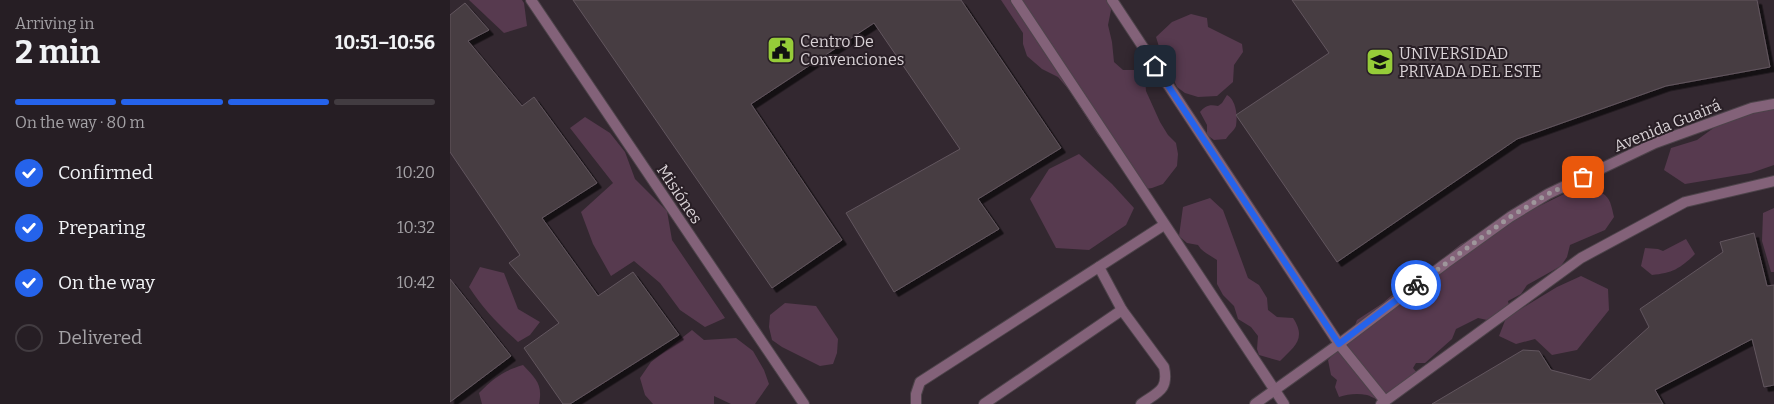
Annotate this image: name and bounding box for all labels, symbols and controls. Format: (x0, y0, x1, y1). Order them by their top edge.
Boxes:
text: Arriving in (15, 14, 94, 33)
text: 10:51–10:56 (335, 31, 435, 54)
place label: Centro De Convenciones (800, 32, 904, 69)
text: 2 min (15, 33, 100, 71)
public building icon: Centro De Convenciones (766, 35, 796, 65)
place label: UNIVERSIDAD PRIVADA DEL ESTE (1399, 44, 1541, 81)
pin (1134, 45, 1176, 87)
school or university icon: UNIVERSIDAD PRIVADA DEL ESTE (1365, 47, 1395, 77)
icon: home (1141, 52, 1169, 80)
street label: Avenida Guairá (1611, 95, 1724, 156)
text: On the way · 80 m (15, 113, 145, 132)
pin (1562, 156, 1604, 198)
icon: check (15, 159, 43, 187)
text: Confirmed (58, 161, 153, 184)
street label: Misiónes (653, 161, 706, 227)
text: 10:20 (396, 163, 435, 182)
icon: bag (1569, 163, 1597, 191)
icon: check (15, 214, 43, 242)
text: Preparing (58, 216, 146, 239)
text: 10:32 (397, 218, 435, 237)
courier (1391, 260, 1441, 310)
icon: check (15, 269, 43, 297)
text: On the way (58, 271, 155, 294)
icon: bike (1402, 271, 1430, 299)
text: 10:42 (397, 273, 435, 292)
text: Delivered (58, 326, 142, 349)

